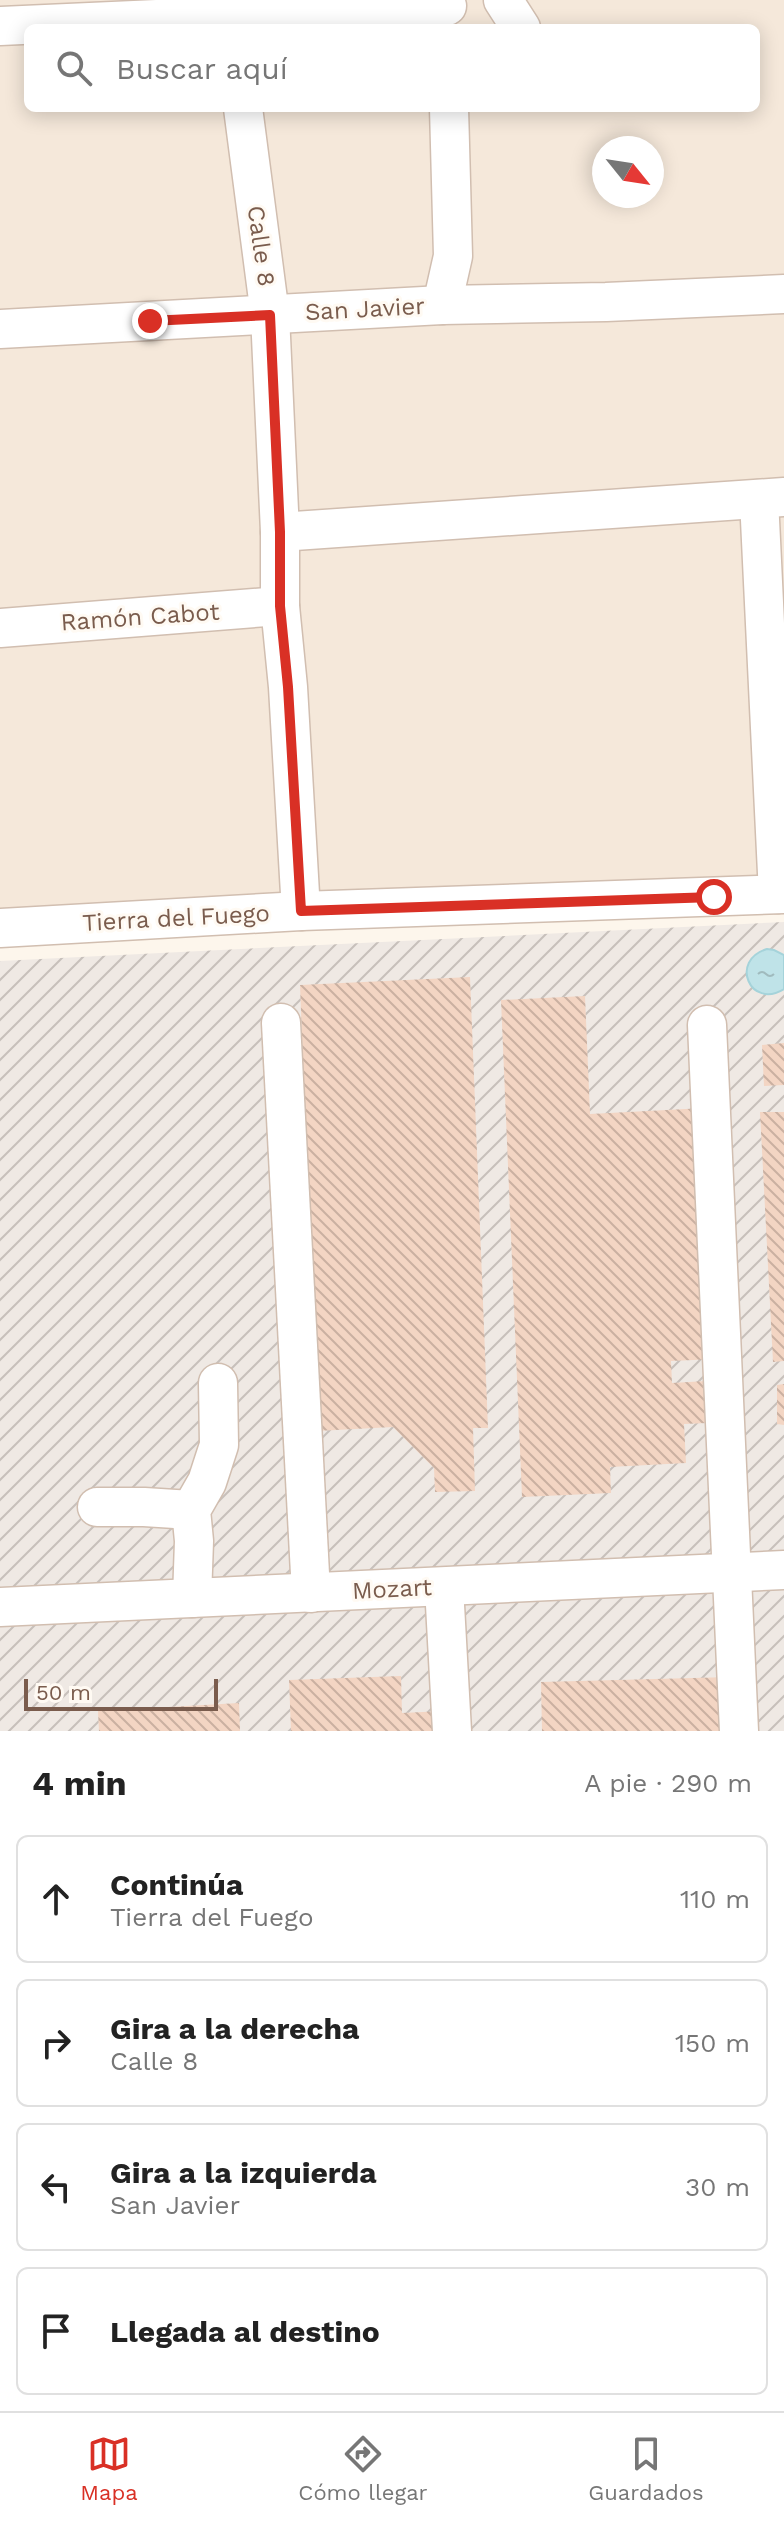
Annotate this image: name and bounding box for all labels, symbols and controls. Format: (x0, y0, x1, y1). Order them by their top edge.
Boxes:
search box (24, 24, 760, 112)
icon: search (52, 46, 96, 90)
text: Buscar aquí (116, 51, 288, 86)
north arrow (592, 136, 664, 208)
street label: Calle 8 (241, 204, 281, 288)
street label: San Javier (304, 292, 426, 326)
route end (132, 303, 168, 339)
street label: Ramón Cabot (60, 597, 220, 637)
route start (696, 879, 732, 915)
street label: Tierra del Fuego (81, 899, 271, 937)
street label: Mozart (351, 1573, 433, 1605)
scale bar (24, 1675, 218, 1711)
text: 50 m (36, 1680, 91, 1705)
text: 4 min (32, 1763, 127, 1803)
text: A pie · 290 m (584, 1768, 752, 1798)
text: Continúa (110, 1867, 243, 1902)
icon: ahead (34, 1877, 78, 1921)
text: 110 m (680, 1884, 750, 1914)
text: Tierra del Fuego (110, 1902, 314, 1932)
text: Gira a la derecha (110, 2011, 359, 2046)
icon: right (34, 2021, 78, 2065)
text: 150 m (675, 2028, 750, 2058)
text: Calle 8 (110, 2046, 198, 2076)
text: Gira a la izquierda (110, 2155, 377, 2190)
icon: left (34, 2165, 78, 2209)
text: 30 m (685, 2172, 750, 2202)
text: San Javier (110, 2190, 240, 2220)
icon: arrive (34, 2309, 78, 2353)
text: Llegada al destino (110, 2314, 380, 2349)
tab: Mapa (80, 2432, 138, 2505)
tab: Cómo llegar (298, 2432, 428, 2505)
tab: Guardados (588, 2432, 704, 2505)

